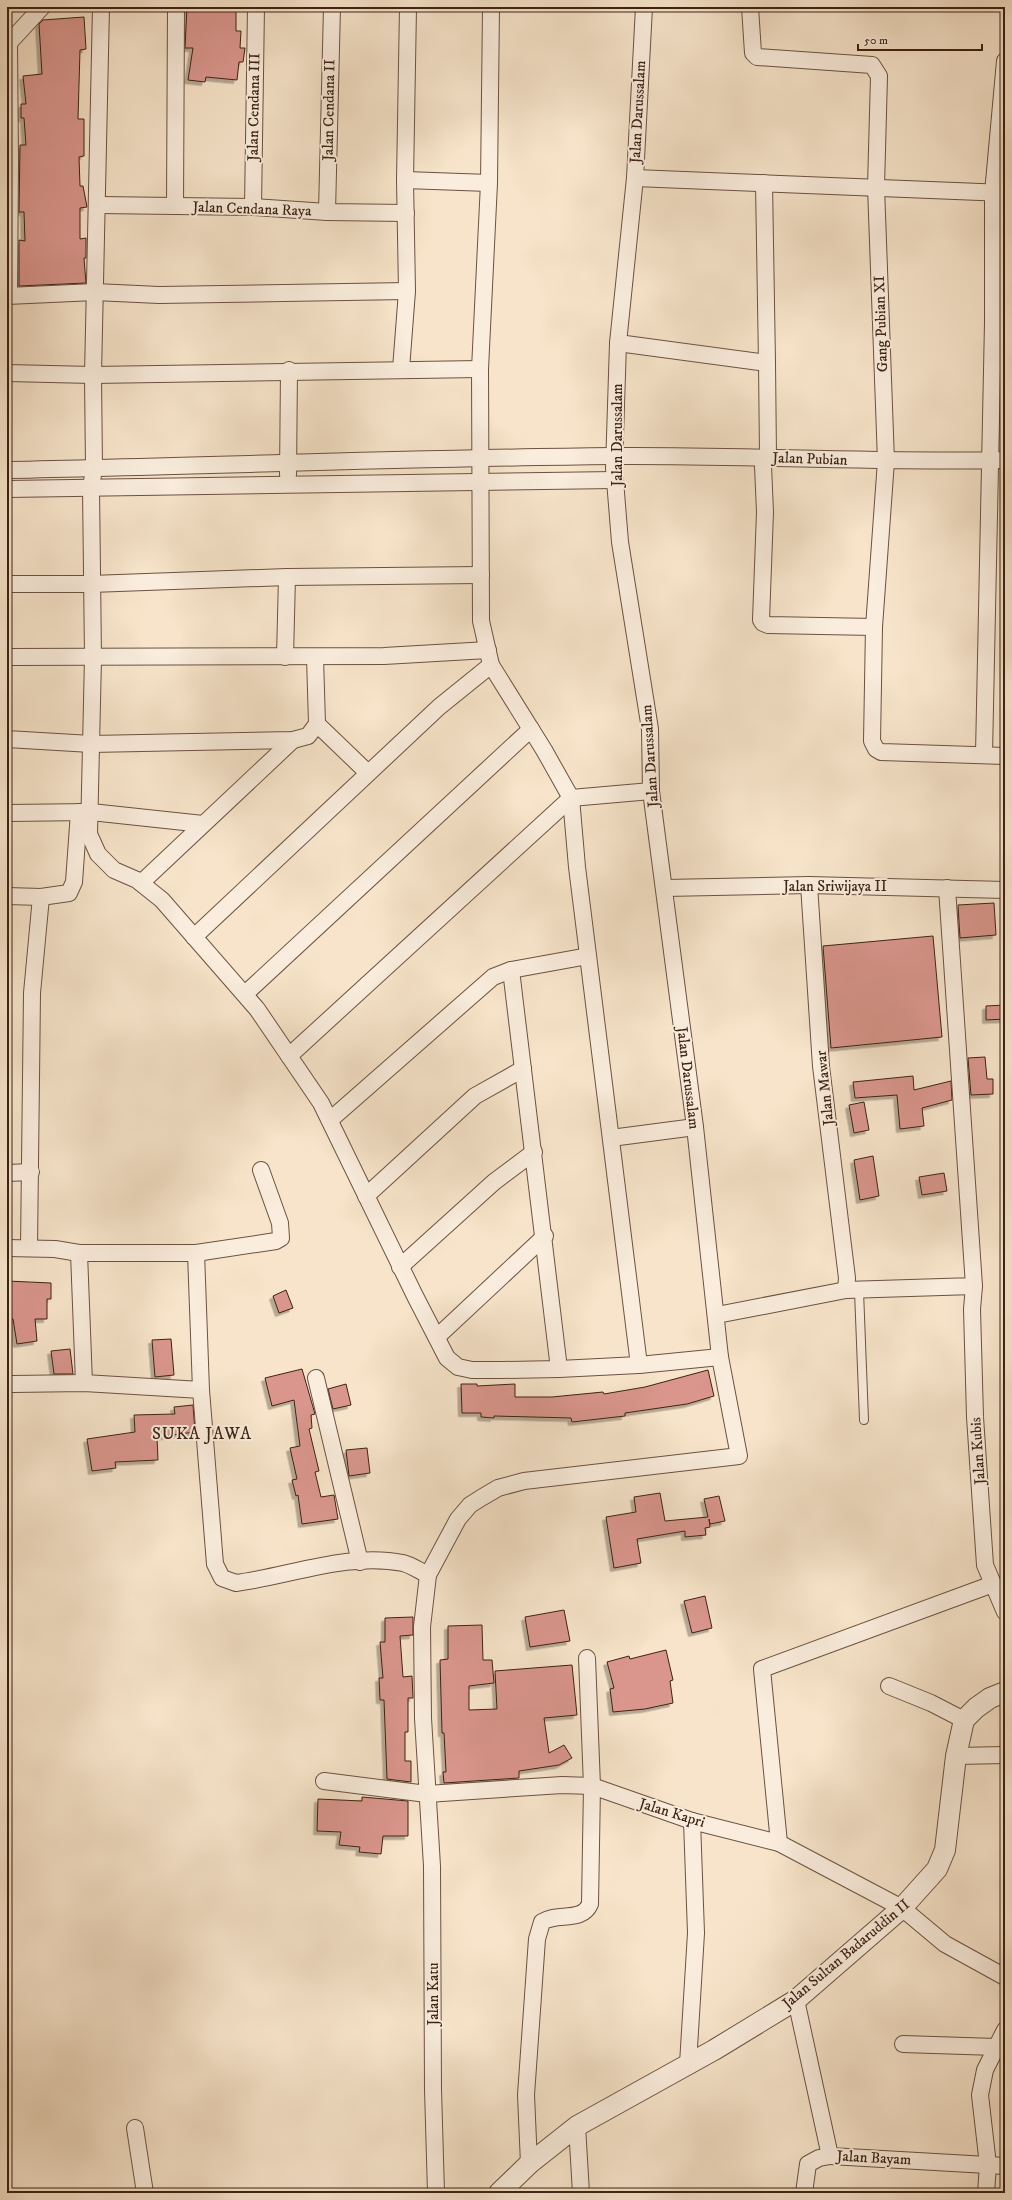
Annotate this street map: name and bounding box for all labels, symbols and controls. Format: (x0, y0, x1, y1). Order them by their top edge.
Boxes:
scale bar (858, 26, 982, 52)
text: 50 m (864, 33, 888, 48)
street label: Jalan Cendana III (244, 53, 264, 163)
street label: Jalan Cendana II (319, 59, 339, 163)
street label: Jalan Darussalam (626, 60, 650, 166)
street label: Jalan Cendana Raya (190, 197, 312, 221)
street label: Gang Pubian XI (870, 275, 892, 373)
street label: Jalan Darussalam (608, 384, 627, 488)
street label: Jalan Pubian (770, 448, 848, 470)
street label: Jalan Darussalam (637, 704, 663, 810)
street label: Jalan Sriwijaya II (781, 877, 887, 896)
street label: Jalan Darussalam (672, 1024, 704, 1130)
street label: Jalan Mawar (812, 1049, 839, 1129)
street label: Jalan Kubis (966, 1417, 990, 1487)
district label: SUKA JAWA (152, 1423, 252, 1445)
street label: Jalan Kapri (635, 1793, 707, 1832)
street label: Jalan Sultan Badaruddin II (777, 1895, 914, 2014)
street label: Jalan Katu (424, 1963, 443, 2027)
street label: Jalan Bayam (834, 2146, 912, 2169)

